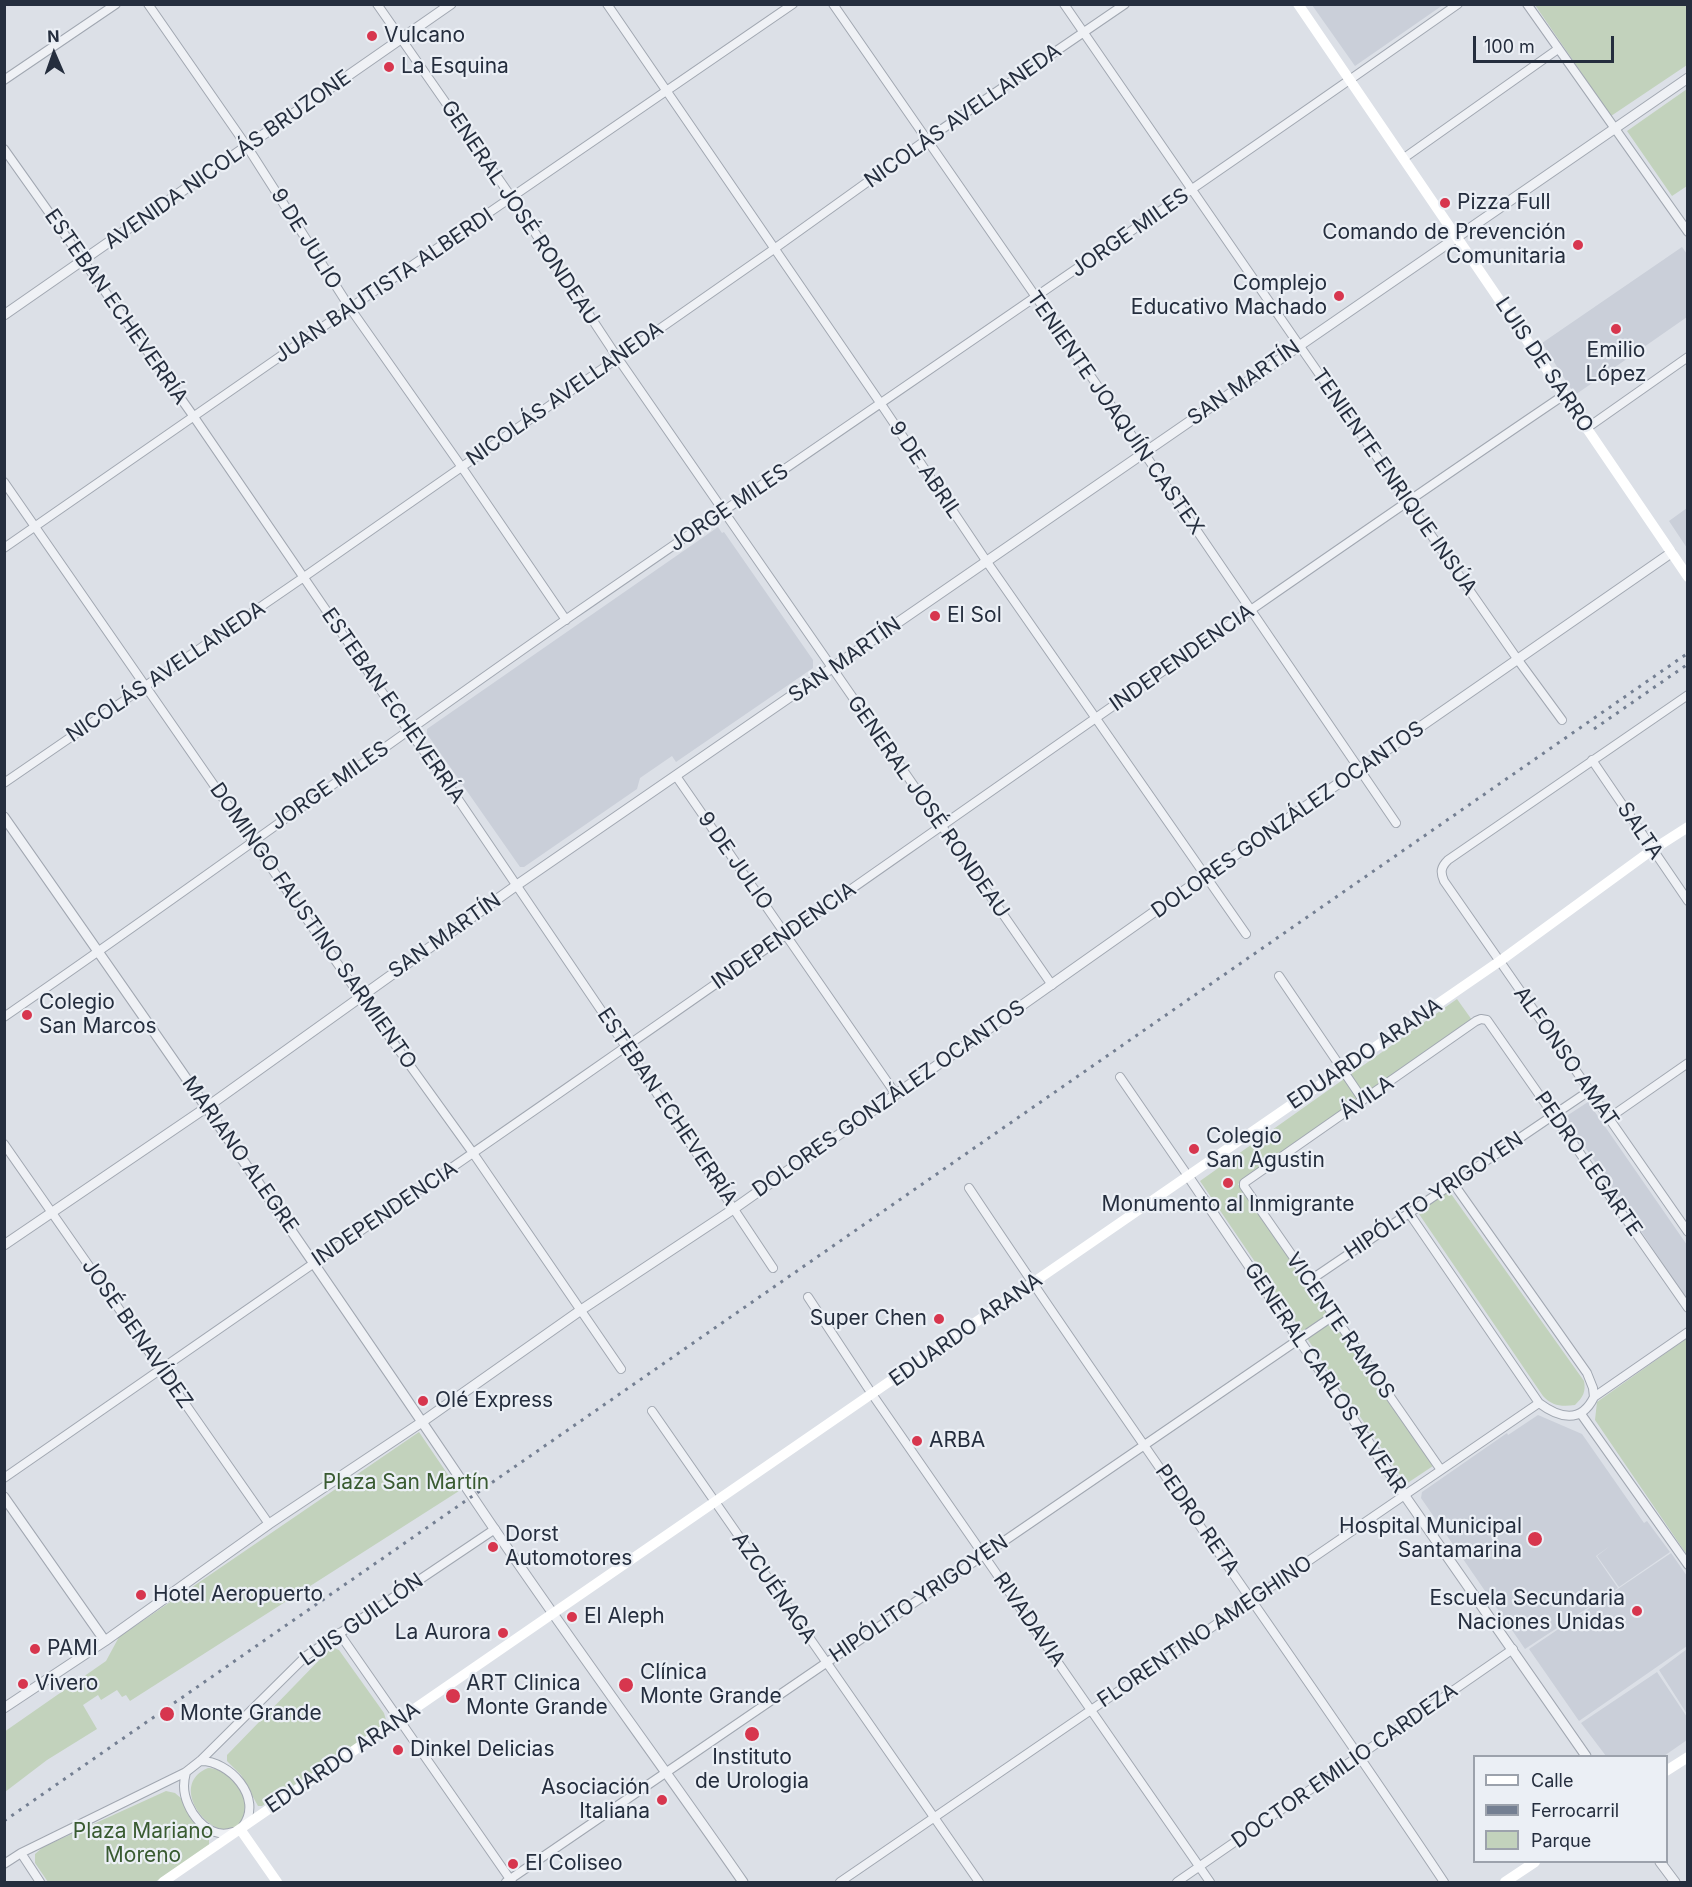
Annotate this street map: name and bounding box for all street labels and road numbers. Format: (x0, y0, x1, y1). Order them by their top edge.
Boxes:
street label: NICOLÁS AVELLANEDA (860, 38, 1066, 194)
street label: AVENIDA NICOLÁS BRUZONE (100, 65, 356, 255)
street label: GENERAL JOSÉ RONDEAU (435, 96, 605, 330)
street label: JORGE MILES (1066, 183, 1194, 283)
street label: 9 DE JULIO (265, 184, 347, 294)
street label: JUAN BAUTISTA ALBERDI (270, 203, 498, 369)
street label: ESTEBAN ECHEVERRÍA (39, 204, 193, 410)
street label: TENIENTE JOAQUÍN CASTEX (1021, 286, 1209, 540)
street label: LUIS DE SARRO (1490, 293, 1598, 437)
street label: NICOLÁS AVELLANEDA (462, 316, 668, 472)
street label: SAN MARTÍN (1183, 335, 1305, 431)
street label: TENIENTE ENRIQUE INSÚA (1306, 364, 1482, 600)
street label: 9 DE ABRIL (883, 417, 967, 523)
street label: JORGE MILES (665, 459, 793, 557)
street label: NICOLÁS AVELLANEDA (62, 596, 270, 748)
street label: INDEPENDENCIA (1105, 599, 1259, 717)
street label: ESTEBAN ECHEVERRÍA (316, 603, 470, 809)
street label: SAN MARTÍN (784, 612, 906, 708)
street label: GENERAL JOSÉ RONDEAU (842, 691, 1014, 923)
street label: DOLORES GONZÁLEZ OCANTOS (1147, 716, 1429, 924)
street label: JORGE MILES (266, 736, 394, 836)
street label: DOMINGO FAUSTINO SARMIENTO (204, 778, 422, 1074)
street label: SALTA (1612, 797, 1668, 865)
street label: 9 DE JULIO (692, 807, 778, 915)
street label: INDEPENDENCIA (707, 877, 861, 995)
street label: SAN MARTÍN (384, 888, 506, 984)
street label: ALFONSO AMAT (1508, 982, 1624, 1132)
street label: EDUARDO ARANA (1283, 993, 1447, 1115)
street label: DOLORES GONZÁLEZ OCANTOS (748, 995, 1030, 1203)
street label: ESTEBAN ECHEVERRÍA (591, 1003, 743, 1211)
street label: ÁVILA (1335, 1071, 1399, 1125)
street label: MARIANO ALEGRE (176, 1072, 304, 1238)
street label: PEDRO LEGARTE (1529, 1087, 1647, 1241)
street label: HIPÓLITO YRIGOYEN (1340, 1127, 1528, 1265)
street label: INDEPENDENCIA (307, 1156, 463, 1272)
street label: VICENTE RAMOS (1280, 1248, 1400, 1404)
street label: JOSÉ BENAVÍDEZ (76, 1255, 198, 1413)
street label: GENERAL CARLOS ALVEAR (1238, 1258, 1412, 1498)
street label: EDUARDO ARANA (885, 1268, 1047, 1392)
street label: PEDRO RETA (1150, 1460, 1244, 1580)
street label: AZCUÉNAGA (726, 1528, 822, 1648)
street label: HIPÓLITO YRIGOYEN (825, 1530, 1013, 1668)
street label: FLORENTINO AMEGHINO (1093, 1551, 1317, 1713)
street label: LUIS GUILLÓN (296, 1568, 428, 1672)
street label: RIVADAVIA (987, 1568, 1071, 1672)
street label: DOCTOR EMILIO CARDEZA (1227, 1678, 1463, 1854)
street label: EDUARDO ARANA (261, 1697, 425, 1819)

